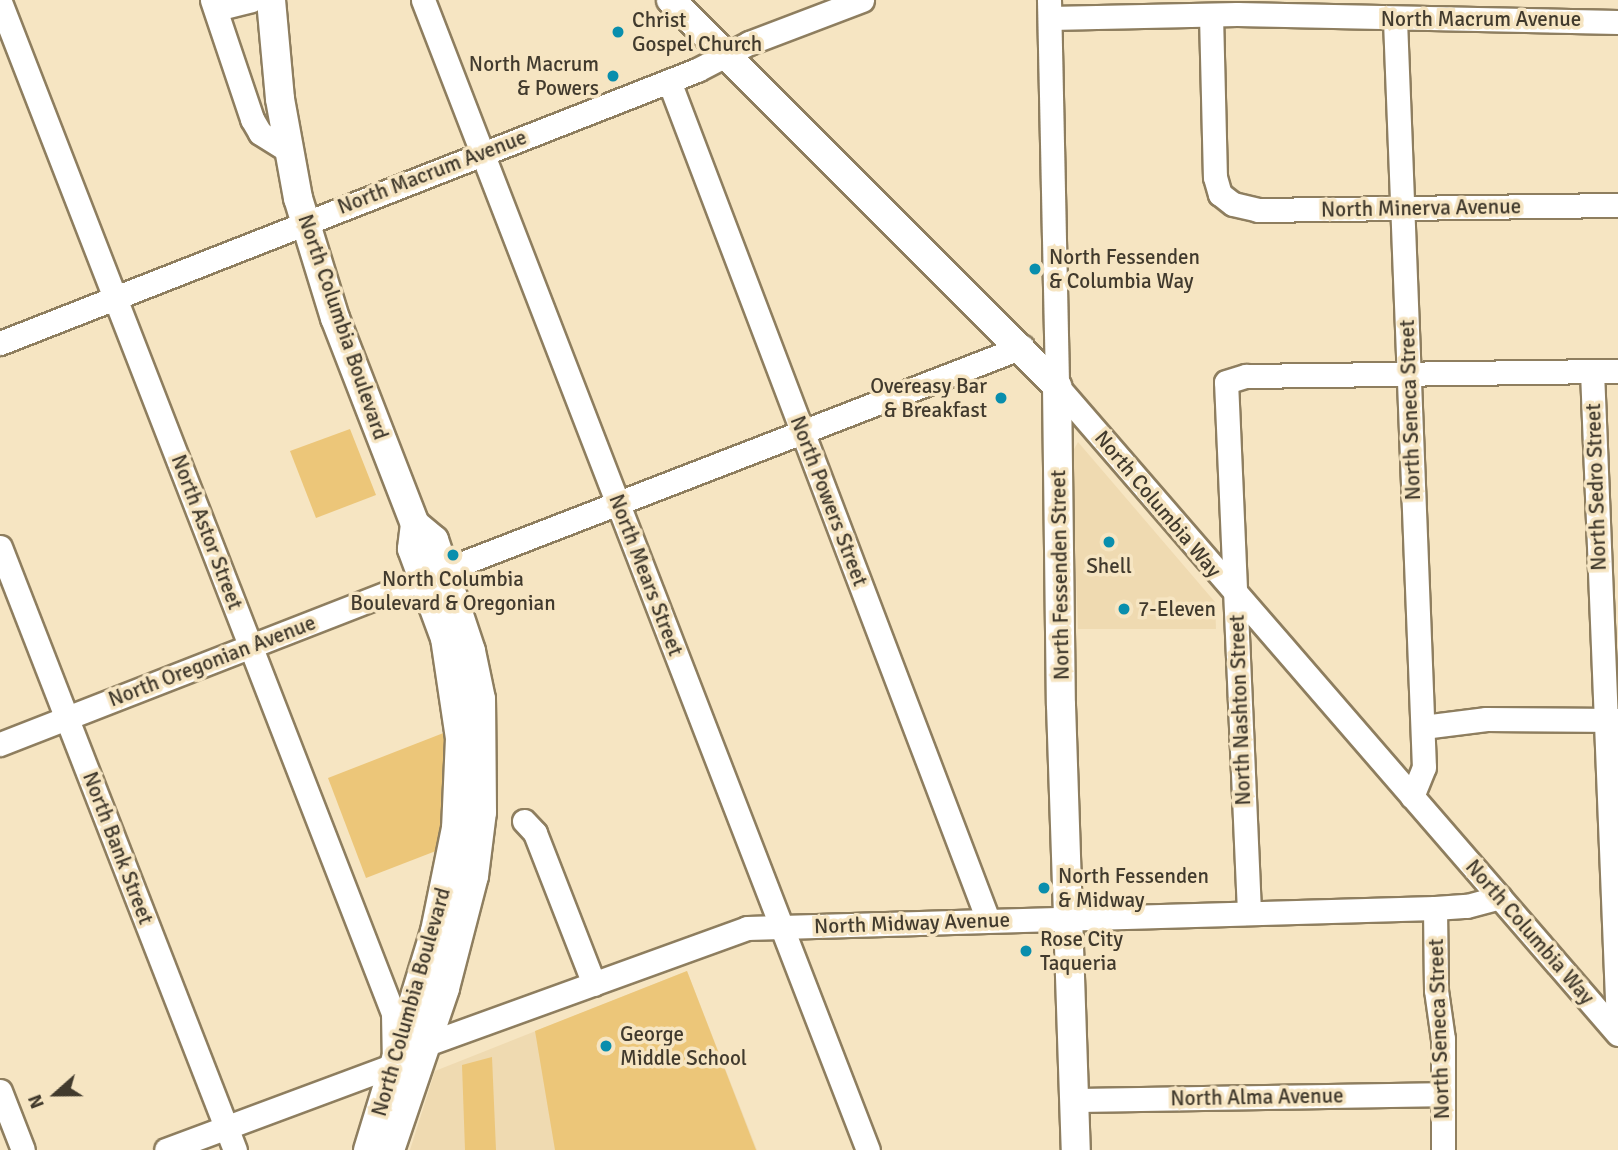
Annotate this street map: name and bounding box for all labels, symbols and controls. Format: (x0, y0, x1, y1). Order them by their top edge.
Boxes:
street label: North Macrum Avenue (1381, 6, 1581, 32)
place label: Christ Gospel Church (632, 7, 762, 57)
marker: Christ Gospel Church (610, 24, 626, 40)
place label: North Macrum & Powers (469, 51, 599, 101)
marker: North Macrum & Powers (605, 68, 621, 84)
street label: North Macrum Avenue (334, 124, 530, 220)
street label: North Minerva Avenue (1321, 194, 1521, 222)
street label: North Columbia Boulevard (293, 211, 393, 443)
place label: North Fessenden & Columbia Way (1049, 244, 1200, 294)
marker: North Fessenden & Columbia Way (1027, 261, 1043, 277)
street label: North Seneca Street (1394, 319, 1426, 501)
place label: Overeasy Bar & Breakfast (870, 373, 987, 423)
marker: Overeasy Bar & Breakfast (993, 390, 1009, 406)
street label: North Sedro Street (1580, 403, 1612, 571)
street label: North Powers Street (785, 412, 873, 590)
street label: North Columbia Way (1089, 426, 1227, 582)
street label: North Astor Street (166, 451, 248, 613)
street label: North Fessenden Street (1046, 470, 1074, 680)
street label: North Mears Street (604, 491, 688, 659)
marker: Shell (1101, 534, 1117, 550)
marker: North Columbia Boulevard & Oregonian (445, 547, 461, 563)
place label: Shell (1086, 553, 1132, 579)
place label: North Columbia Boulevard & Oregonian (350, 566, 556, 616)
place label: 7-Eleven (1138, 596, 1216, 622)
marker: 7-Eleven (1116, 601, 1132, 617)
street label: North Oregonian Avenue (105, 610, 319, 712)
street label: North Nashton Street (1224, 614, 1256, 806)
street label: North Bank Street (77, 768, 159, 928)
street label: North Columbia Way (1460, 854, 1600, 1010)
place label: North Fessenden & Midway (1058, 863, 1209, 913)
marker: North Fessenden & Midway (1036, 880, 1052, 896)
street label: North Columbia Boulevard (366, 885, 456, 1119)
street label: North Midway Avenue (814, 907, 1010, 939)
place label: Rose City Taqueria (1040, 926, 1123, 976)
street label: North Seneca Street (1423, 938, 1455, 1120)
marker: Rose City Taqueria (1018, 943, 1034, 959)
place label: George Middle School (620, 1021, 747, 1071)
marker: George Middle School (598, 1038, 614, 1054)
north arrow (21, 1059, 91, 1129)
street label: North Alma Avenue (1170, 1083, 1344, 1111)
text: N (23, 1091, 50, 1112)

